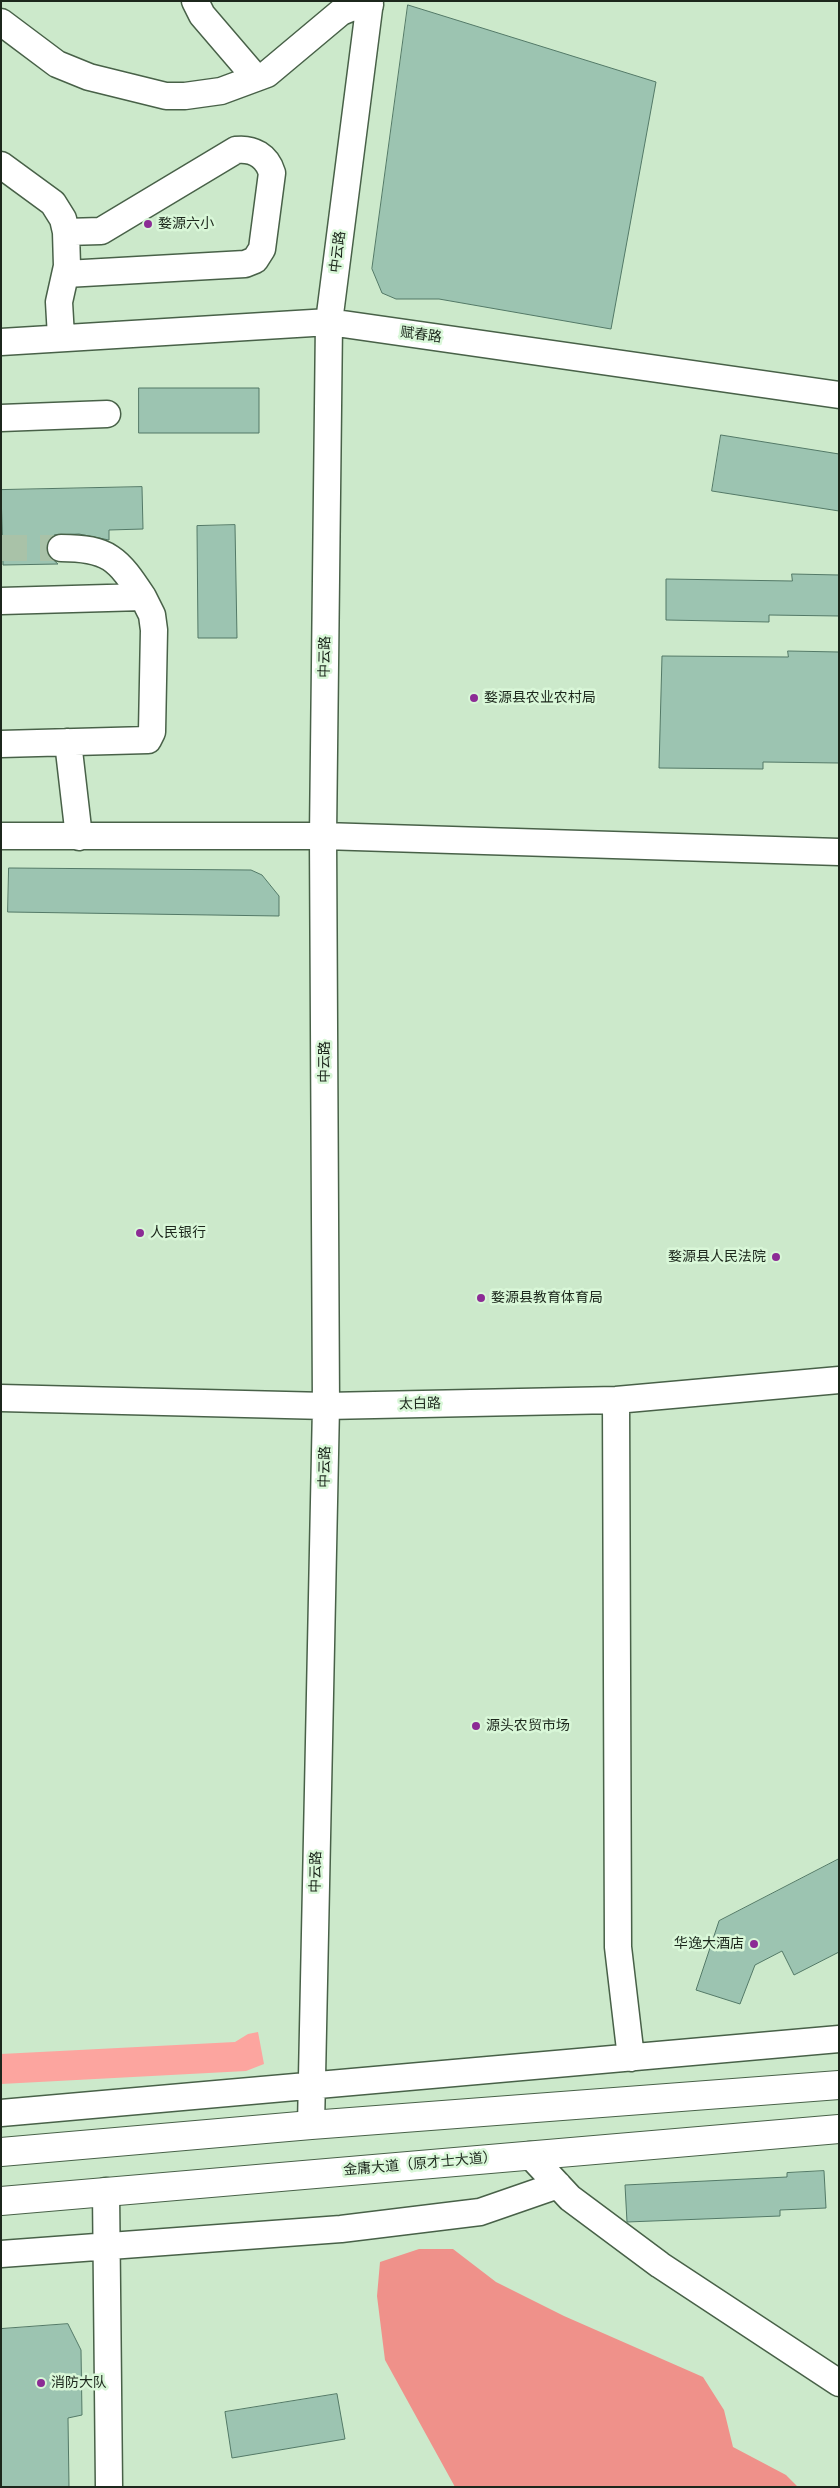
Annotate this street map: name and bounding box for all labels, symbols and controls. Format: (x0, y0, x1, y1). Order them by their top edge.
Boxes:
place label: 婺源六小 (158, 216, 214, 232)
marker: 婺源六小 (142, 218, 154, 230)
street label: 中云路 (327, 230, 349, 274)
street label: 赋春路 (399, 324, 443, 346)
street label: 中云路 (316, 636, 334, 678)
place label: 婺源县农业农村局 (484, 690, 596, 706)
marker: 婺源县农业农村局 (468, 692, 480, 704)
street label: 中云路 (317, 1041, 333, 1083)
place label: 人民银行 (150, 1225, 206, 1241)
marker: 人民银行 (134, 1227, 146, 1239)
place label: 婺源县人民法院 (668, 1249, 766, 1265)
marker: 婺源县人民法院 (770, 1251, 782, 1263)
place label: 婺源县教育体育局 (491, 1290, 603, 1306)
marker: 婺源县教育体育局 (475, 1292, 487, 1304)
street label: 太白路 (399, 1395, 441, 1413)
street label: 中云路 (316, 1446, 334, 1488)
place label: 源头农贸市场 (486, 1718, 570, 1734)
marker: 源头农贸市场 (470, 1720, 482, 1732)
street label: 中云路 (307, 1851, 325, 1893)
place label: 华逸大酒店 (674, 1936, 744, 1952)
marker: 华逸大酒店 (748, 1938, 760, 1950)
street label: 金庸大道（原才士大道） (343, 2149, 497, 2179)
place label: 消防大队 (51, 2375, 107, 2391)
marker: 消防大队 (35, 2377, 47, 2389)

